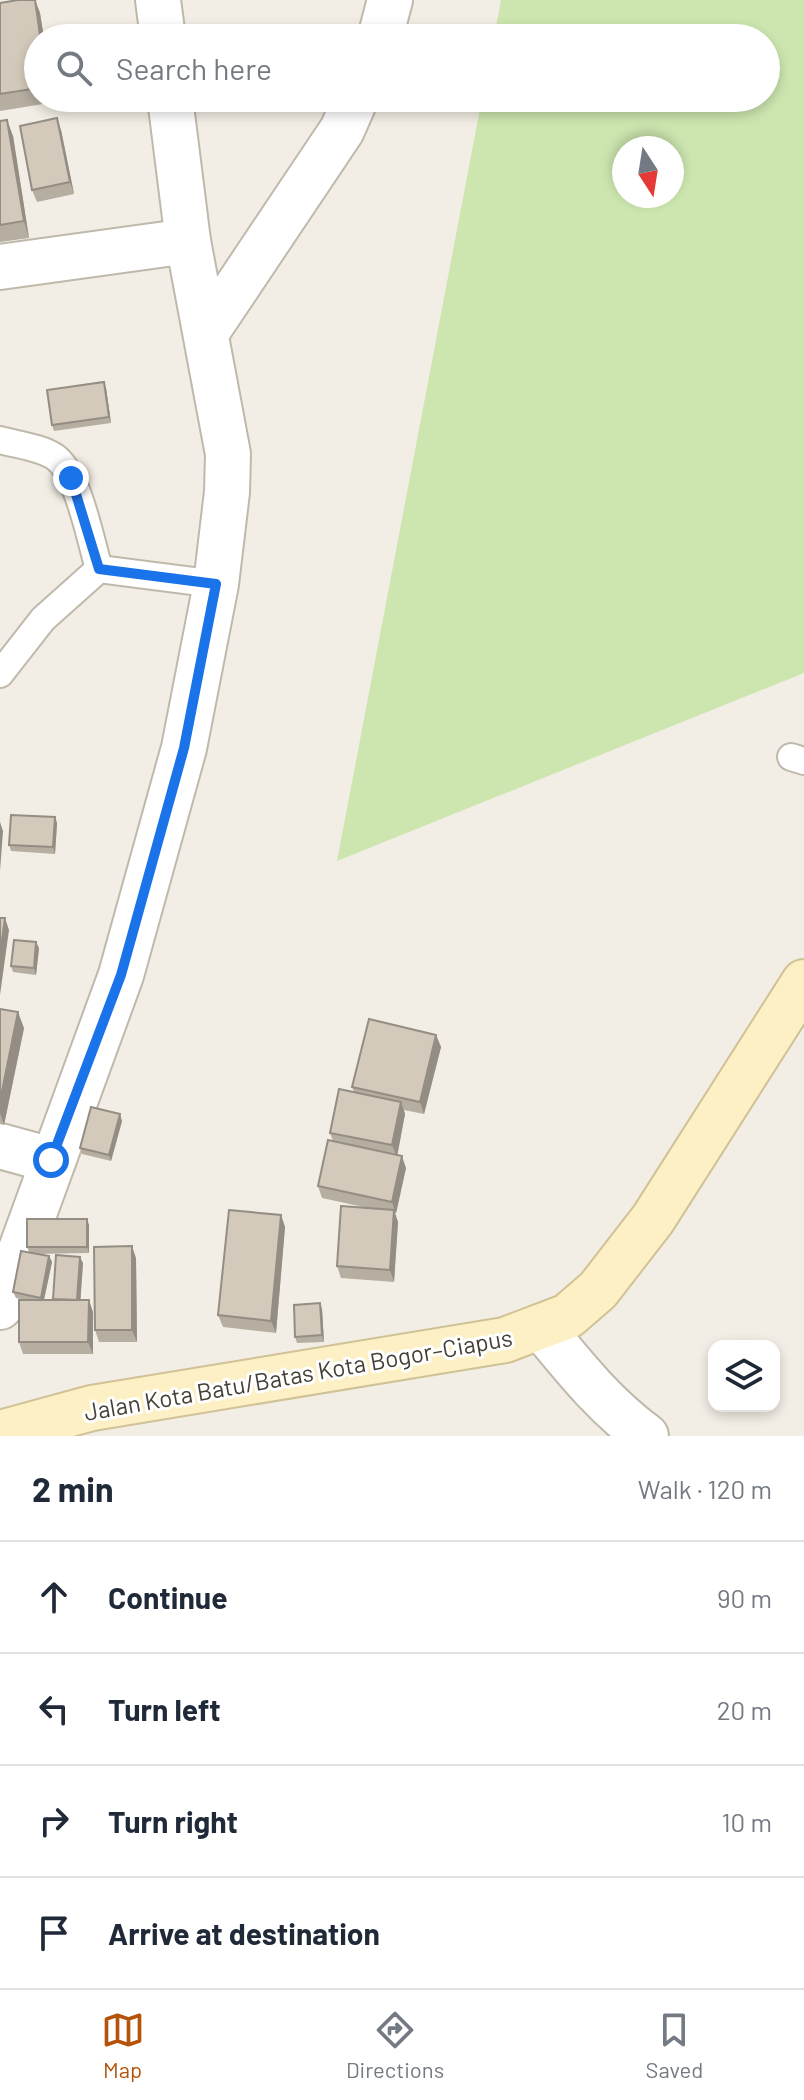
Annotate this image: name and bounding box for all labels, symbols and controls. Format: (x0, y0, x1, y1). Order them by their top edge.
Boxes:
search box (24, 24, 780, 112)
icon: search (52, 46, 96, 90)
text: Search here (116, 50, 272, 86)
north arrow (612, 136, 684, 208)
route end (53, 460, 89, 496)
route start (33, 1142, 69, 1178)
street label: Jalan Kota Batu/Batas Kota Bogor–Ciapus (81, 1322, 515, 1426)
map controls (708, 1340, 780, 1412)
button: layers (708, 1340, 780, 1412)
text: 2 min (32, 1468, 114, 1509)
text: Walk · 120 m (638, 1473, 772, 1504)
icon: ahead (32, 1575, 76, 1619)
text: Continue (108, 1579, 228, 1615)
text: 90 m (717, 1582, 772, 1613)
icon: left (32, 1687, 76, 1731)
text: Turn left (108, 1691, 221, 1727)
text: 20 m (717, 1694, 772, 1725)
icon: right (32, 1799, 76, 1843)
text: Turn right (108, 1803, 238, 1839)
text: 10 m (722, 1806, 772, 1837)
icon: arrive (32, 1911, 76, 1955)
text: Arrive at destination (108, 1915, 380, 1951)
tab: Map (101, 2008, 145, 2082)
tab: Directions (346, 2008, 444, 2082)
tab: Saved (646, 2008, 703, 2082)

